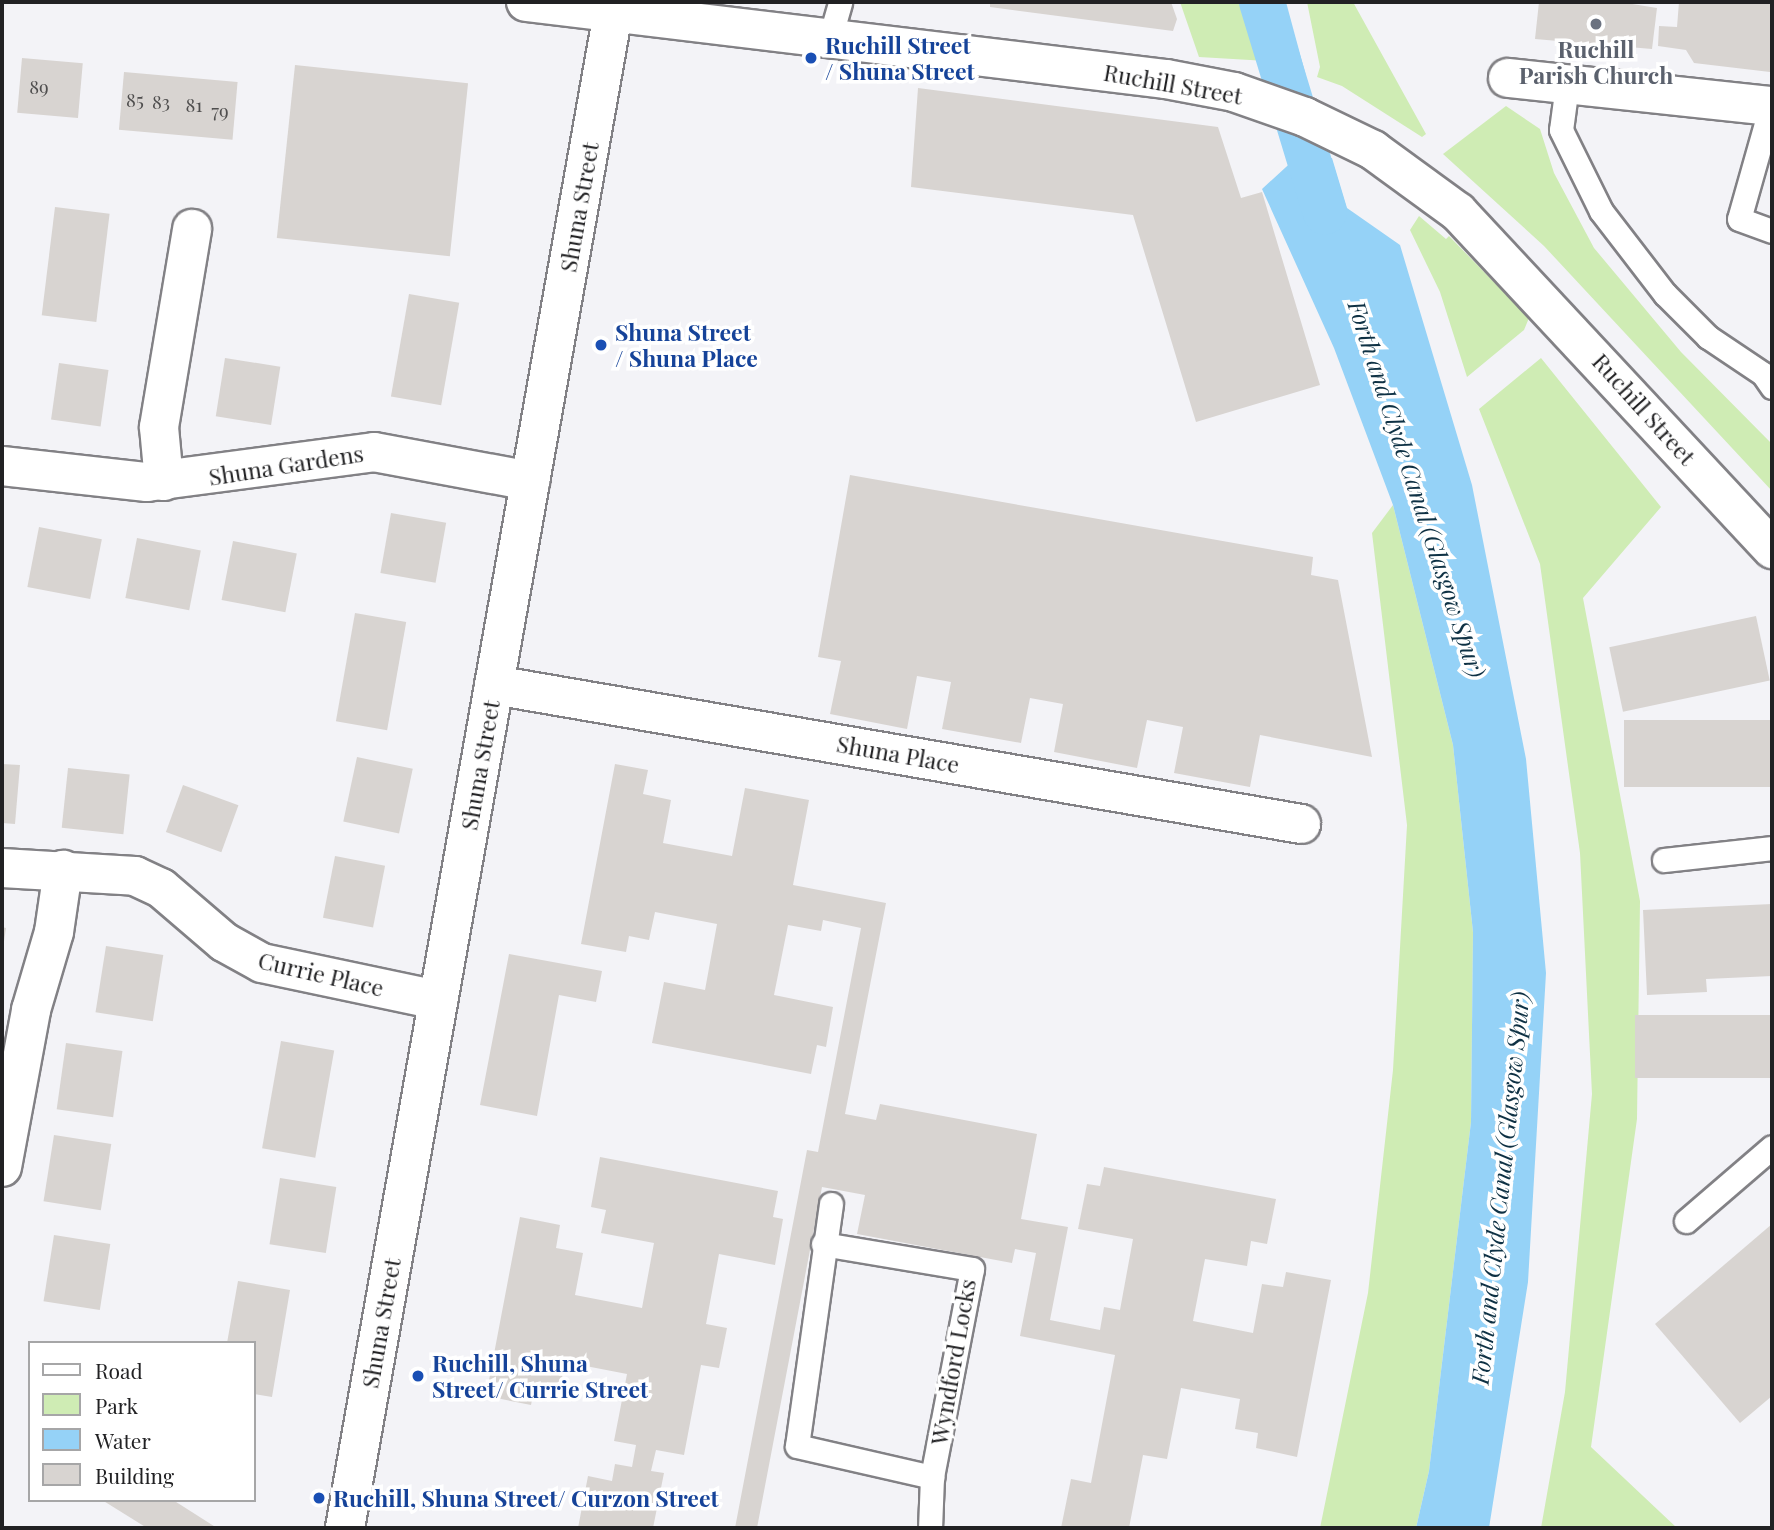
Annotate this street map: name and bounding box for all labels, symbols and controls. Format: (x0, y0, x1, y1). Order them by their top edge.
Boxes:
marker: Ruchill Parish Church (1588, 16, 1604, 32)
place label: Ruchill Street / Shuna Street (825, 31, 975, 85)
place label: Ruchill Parish Church (1519, 35, 1673, 89)
marker: Ruchill Street / Shuna Street (803, 50, 819, 66)
street label: Ruchill Street (1101, 58, 1245, 110)
house number: 89 (29, 76, 49, 98)
house number: 85 (126, 89, 144, 111)
house number: 83 (152, 91, 170, 113)
house number: 81 (186, 94, 202, 116)
house number: 79 (211, 100, 229, 122)
street label: Shuna Street (554, 140, 604, 274)
water label: Forth and Clyde Canal (Glasgow Spur) (1342, 296, 1492, 682)
place label: Shuna Street / Shuna Place (615, 318, 758, 372)
marker: Shuna Street / Shuna Place (593, 337, 609, 353)
street label: Ruchill Street (1587, 348, 1701, 470)
street label: Shuna Gardens (207, 439, 365, 491)
street label: Shuna Street (455, 698, 505, 832)
street label: Shuna Place (834, 730, 962, 778)
street label: Currie Place (256, 946, 386, 1002)
water label: Forth and Clyde Canal (Glasgow Spur) (1465, 990, 1535, 1386)
street label: Shuna Street (356, 1256, 406, 1390)
street label: Wyndford Locks (925, 1277, 981, 1447)
legend (28, 1341, 256, 1502)
place label: Ruchill, Shuna Street/ Currie Street (432, 1349, 648, 1403)
text: Road (95, 1356, 143, 1384)
marker: Ruchill, Shuna Street/ Currie Street (410, 1368, 426, 1384)
text: Park (95, 1391, 138, 1419)
text: Water (95, 1426, 151, 1454)
text: Building (95, 1461, 174, 1489)
place label: Ruchill, Shuna Street/ Curzon Street (333, 1484, 719, 1512)
marker: Ruchill, Shuna Street/ Curzon Street (311, 1490, 327, 1506)

